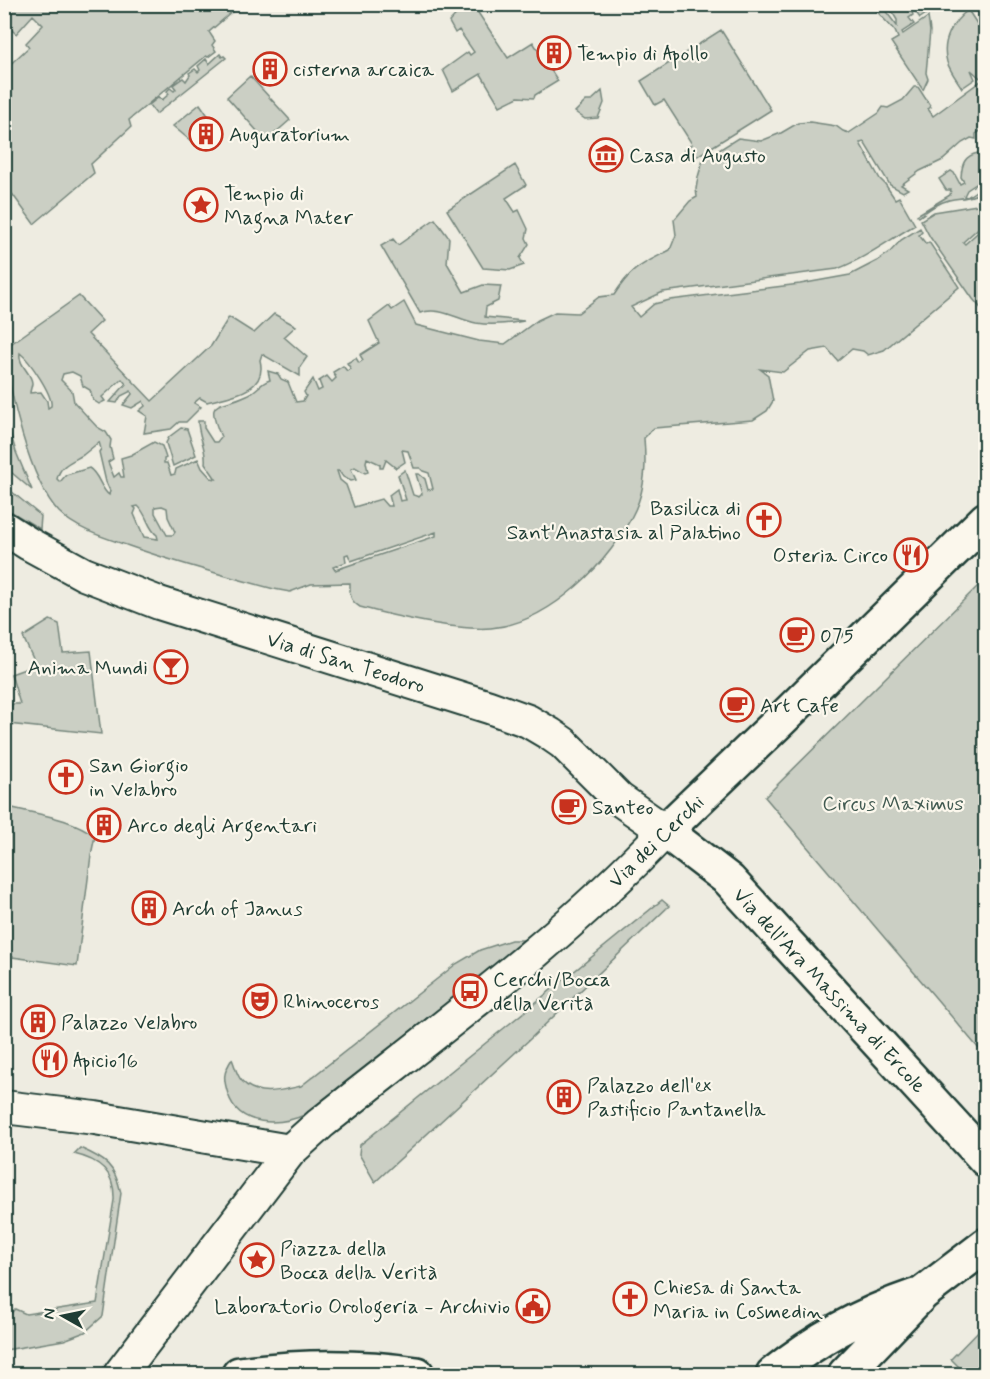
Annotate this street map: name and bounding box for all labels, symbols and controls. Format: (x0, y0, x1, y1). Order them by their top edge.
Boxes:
building icon: Tempio di Apollo (536, 35, 572, 71)
place label: Tempio di Apollo (577, 40, 708, 69)
building icon: cisterna arcaica (252, 51, 288, 87)
place label: cisterna arcaica (293, 56, 435, 84)
building icon: Auguratorium (188, 116, 224, 152)
place label: Auguratorium (229, 121, 350, 149)
museum icon: Casa di Augusto (588, 137, 624, 173)
place label: Casa di Augusto (629, 142, 766, 170)
place label: Tempio di Magna Mater (224, 180, 353, 234)
place icon: Tempio di Magna Mater (183, 187, 219, 223)
place label: Basilica di Sant'Anastasia al Palatino (507, 495, 741, 547)
church icon: Basilica di Sant'Anastasia al Palatino (746, 502, 782, 538)
restaurant icon: Osteria Circo (893, 537, 929, 573)
place label: Osteria Circo (772, 542, 888, 570)
cafe icon: 075 (779, 617, 815, 653)
place label: 075 (820, 622, 854, 650)
street label: Via di San Teodoro (263, 626, 428, 700)
bar icon: Anima Mundi (153, 649, 189, 685)
place label: Anima Mundi (27, 654, 148, 682)
cafe icon: Art Cafe (719, 687, 755, 723)
place label: Art Cafe (760, 692, 839, 720)
place label: San Giorgio in Velabro (89, 752, 188, 804)
church icon: San Giorgio in Velabro (48, 759, 84, 795)
cafe icon: Santeo (551, 789, 587, 825)
street label: Via dei Cerchi (603, 789, 711, 895)
park label: Circus Maximus (822, 790, 964, 818)
place label: Santeo (592, 794, 654, 822)
building icon: Arco degli Argentari (86, 807, 122, 843)
place label: Arco degli Argentari (127, 812, 317, 842)
street label: Via dell'Ara Massima di Ercole (726, 882, 932, 1100)
building icon: Arch of Janus (131, 890, 167, 926)
place label: Arch of Janus (172, 895, 303, 923)
place label: Cerchi/Bocca della Verità (493, 966, 611, 1018)
bus stop icon: Cerchi/Bocca della Verità (452, 973, 488, 1009)
theatre icon: Rhinoceros (242, 983, 278, 1019)
place label: Rhinoceros (283, 988, 379, 1016)
building icon: Palazzo Velabro (20, 1004, 56, 1040)
place label: Palazzo Velabro (61, 1009, 198, 1037)
restaurant icon: Apicio16 (32, 1042, 68, 1078)
place label: Apicio16 (73, 1047, 138, 1076)
place label: Palazzo dell'ex Pastificio Pantanella (587, 1072, 766, 1124)
building icon: Palazzo dell'ex Pastificio Pantanella (546, 1079, 582, 1115)
place label: Piazza della Bocca della Verità (280, 1235, 438, 1287)
place icon: Piazza della Bocca della Verità (239, 1242, 275, 1278)
place label: Chiesa di Santa Maria in Cosmedin (653, 1274, 823, 1326)
church icon: Chiesa di Santa Maria in Cosmedin (612, 1281, 648, 1317)
north arrow (33, 1286, 93, 1346)
public building icon: Laboratorio Orologeria - Archivio (515, 1288, 551, 1324)
place label: Laboratorio Orologeria - Archivio (214, 1293, 510, 1323)
text: N (38, 1307, 61, 1321)

